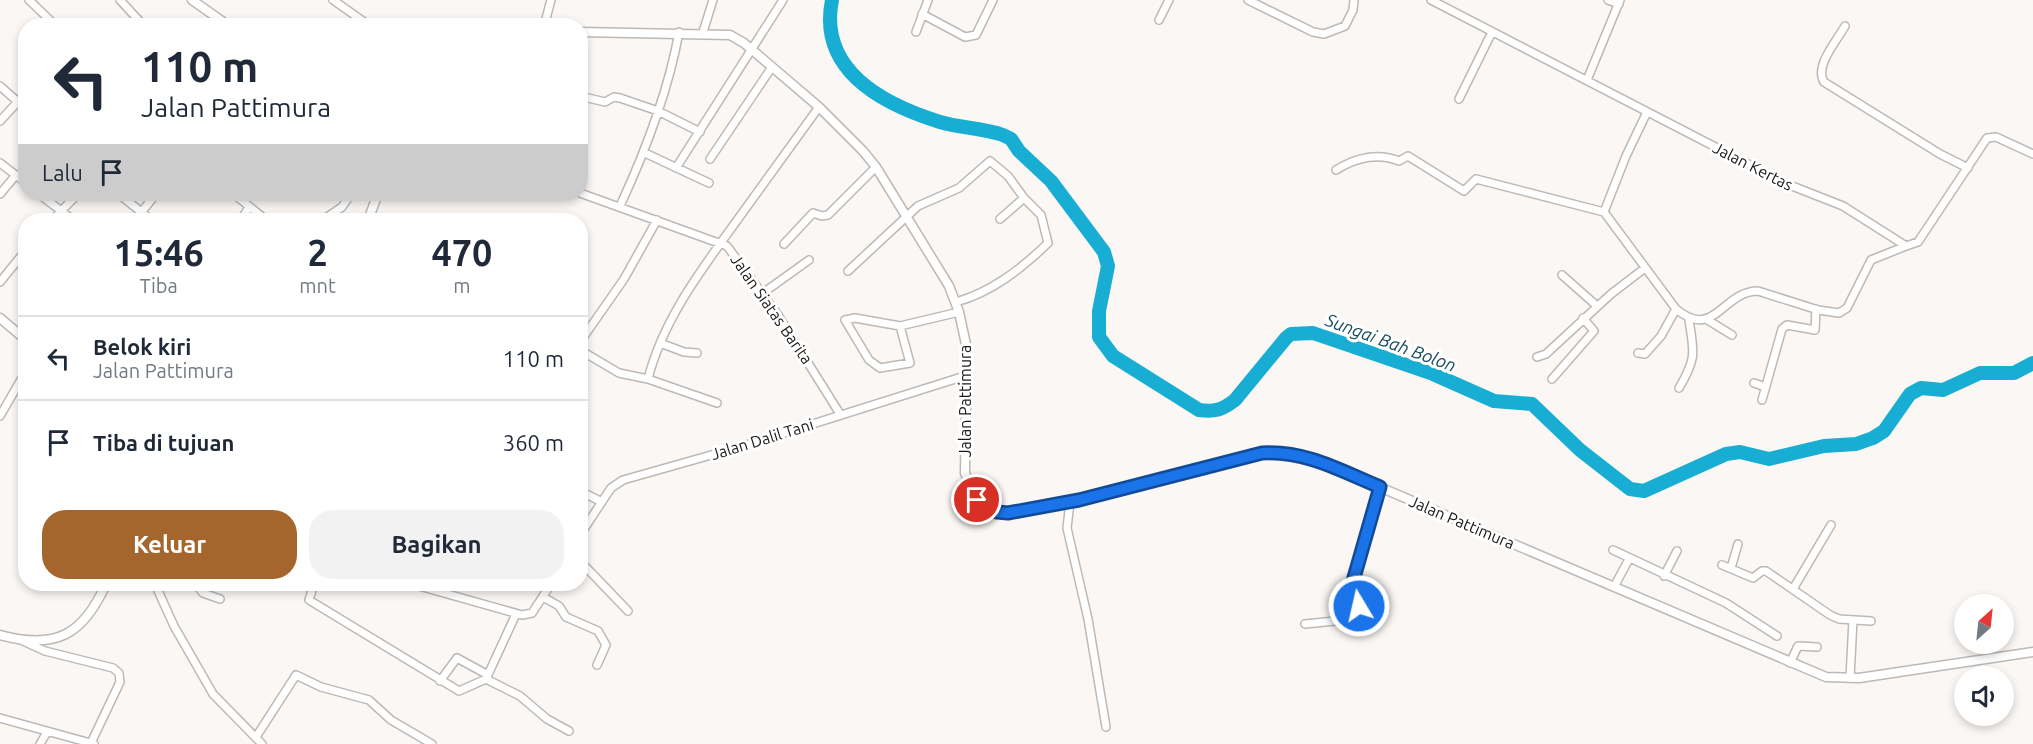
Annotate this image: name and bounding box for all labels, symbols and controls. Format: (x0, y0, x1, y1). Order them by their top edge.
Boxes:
icon: left (42, 42, 120, 120)
text: 110 m (141, 43, 258, 90)
text: Jalan Pattimura (141, 92, 331, 122)
street label: Jalan Kertas (1710, 138, 1796, 194)
icon: arrive (95, 156, 128, 189)
text: Lalu (42, 160, 83, 185)
text: 15:46 (114, 232, 204, 273)
text: 2 (307, 232, 328, 273)
text: 470 (431, 232, 492, 273)
street label: Jalan Siatas Barita (727, 251, 817, 367)
text: Tiba (139, 274, 178, 297)
text: mnt (299, 274, 336, 297)
text: m (453, 274, 471, 297)
water label: Sungai Bah Bolon (1322, 309, 1459, 375)
text: Belok kiri (93, 334, 191, 359)
icon: left (42, 342, 75, 375)
street label: Jalan Pattimura (956, 345, 974, 457)
text: 110 m (503, 346, 564, 371)
text: Jalan Pattimura (93, 359, 234, 382)
street label: Jalan Dalil Tani (709, 415, 815, 463)
icon: arrive (42, 426, 75, 459)
text: Tiba di tujuan (93, 430, 234, 455)
text: 360 m (503, 430, 564, 455)
pin (951, 474, 1002, 525)
icon: arrive (960, 483, 993, 516)
street label: Jalan Pattimura (1407, 492, 1517, 552)
button: Keluar (42, 510, 297, 579)
button: Bagikan (309, 510, 564, 579)
position arrow (1327, 574, 1391, 638)
north arrow (1954, 594, 2014, 654)
map controls (1954, 594, 2014, 726)
button: sound (1954, 666, 2014, 726)

